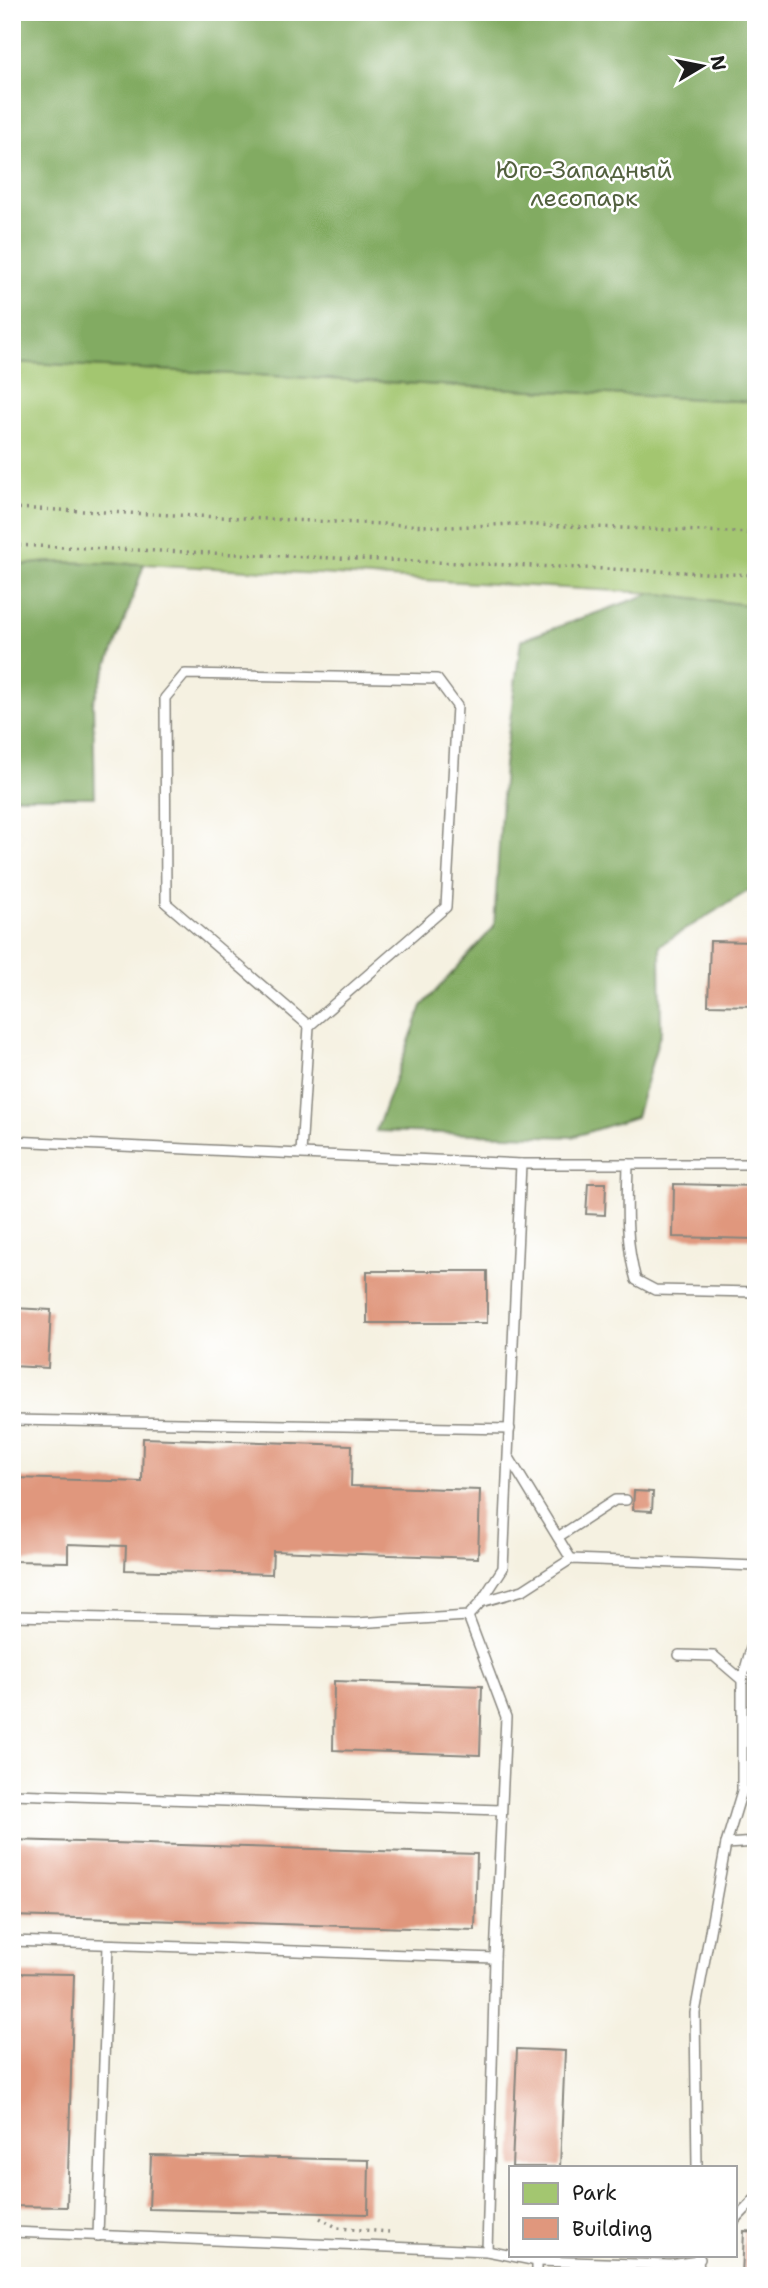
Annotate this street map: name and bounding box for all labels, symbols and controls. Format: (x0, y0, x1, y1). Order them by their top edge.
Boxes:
north arrow (666, 32, 736, 102)
text: N (705, 54, 732, 73)
park label: Юго-Западный лесопарк (496, 154, 672, 214)
legend (509, 2166, 736, 2256)
text: Park (572, 2179, 617, 2207)
text: Building (572, 2215, 652, 2243)

